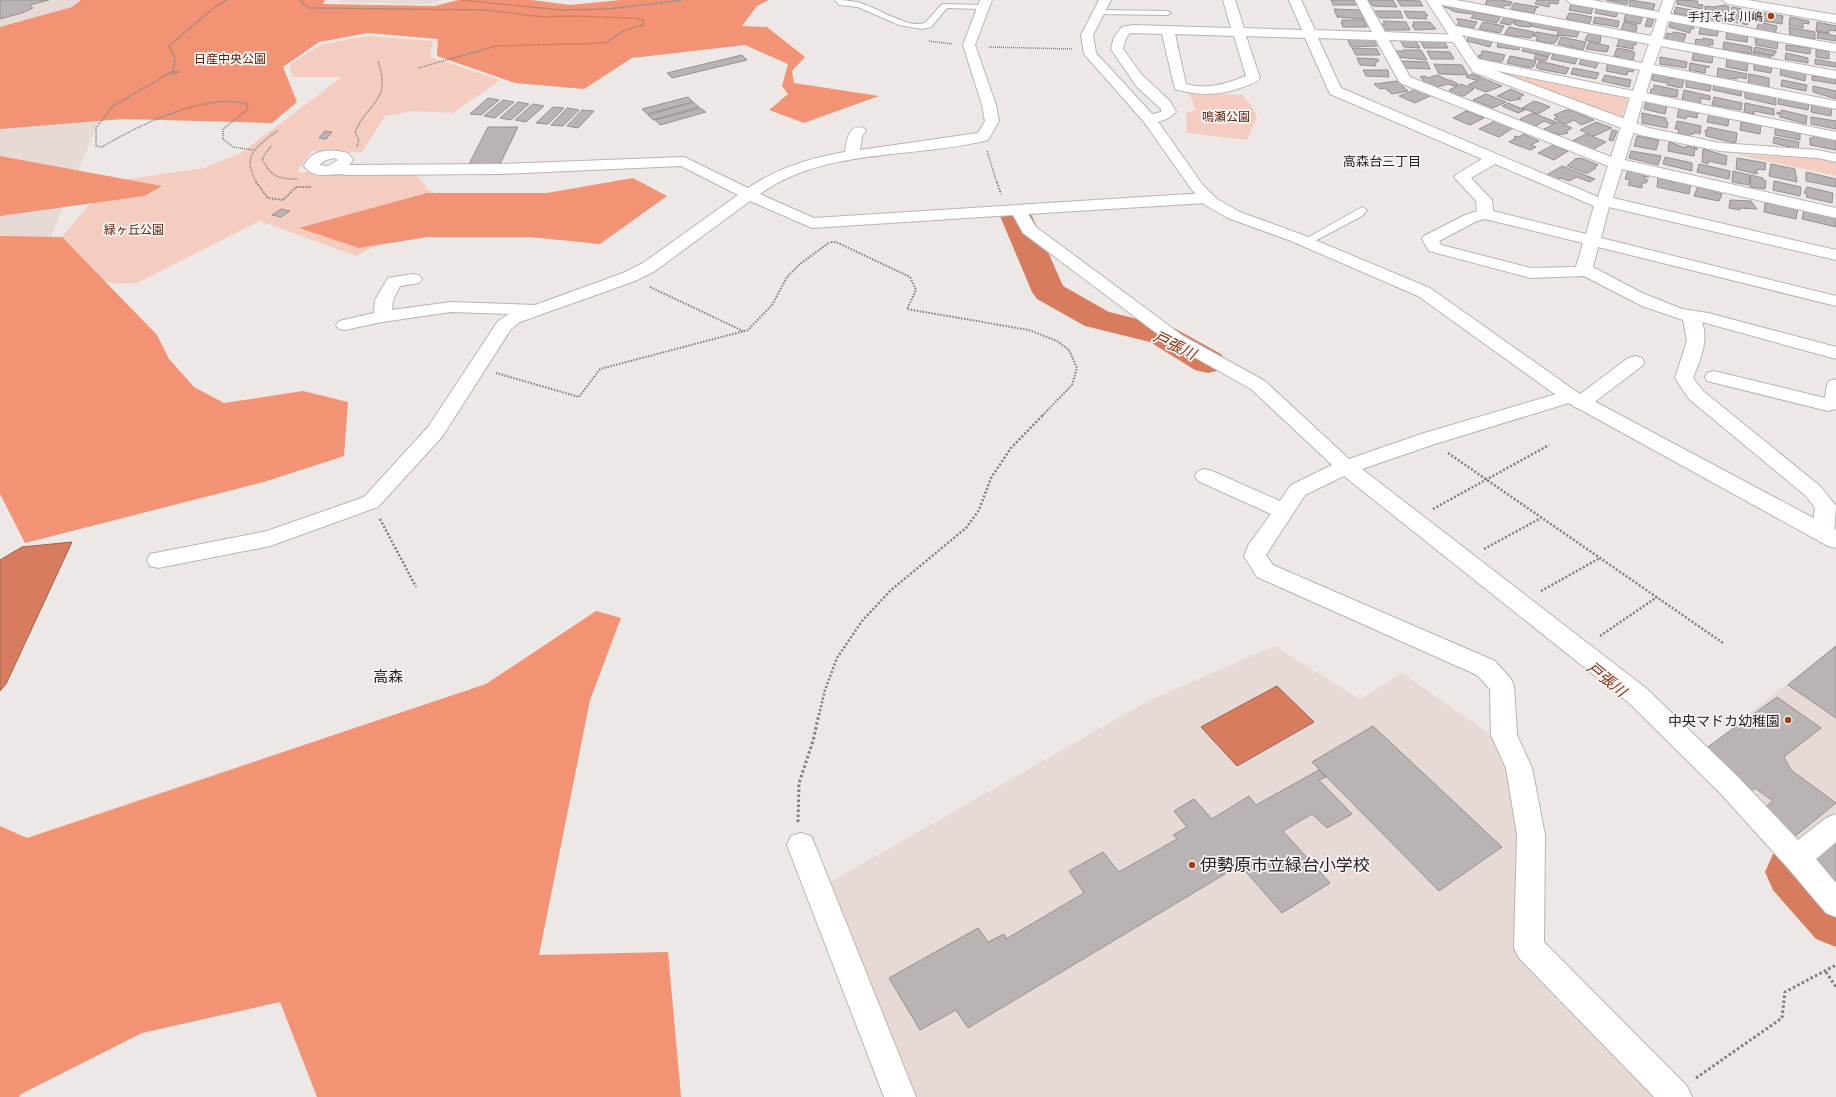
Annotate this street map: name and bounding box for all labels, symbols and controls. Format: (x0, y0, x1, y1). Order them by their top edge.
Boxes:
place label: 手打そば 川嶋 (1688, 9, 1763, 24)
marker: 手打そば 川嶋 (1766, 11, 1776, 21)
park label: 日産中央公園 (194, 51, 266, 66)
park label: 鳴瀬公園 (1202, 109, 1250, 124)
district label: 高森台三丁目 (1343, 153, 1421, 169)
park label: 緑ヶ丘公園 (104, 222, 164, 237)
water label: 戸張川 (1151, 327, 1201, 364)
water label: 戸張川 (1584, 657, 1632, 702)
district label: 高森 (373, 667, 403, 686)
place label: 中央マドカ幼稚園 (1668, 712, 1780, 729)
marker: 中央マドカ幼稚園 (1783, 715, 1793, 725)
place label: 伊勢原市立緑台小学校 (1200, 855, 1370, 875)
marker: 伊勢原市立緑台小学校 (1187, 860, 1197, 870)

